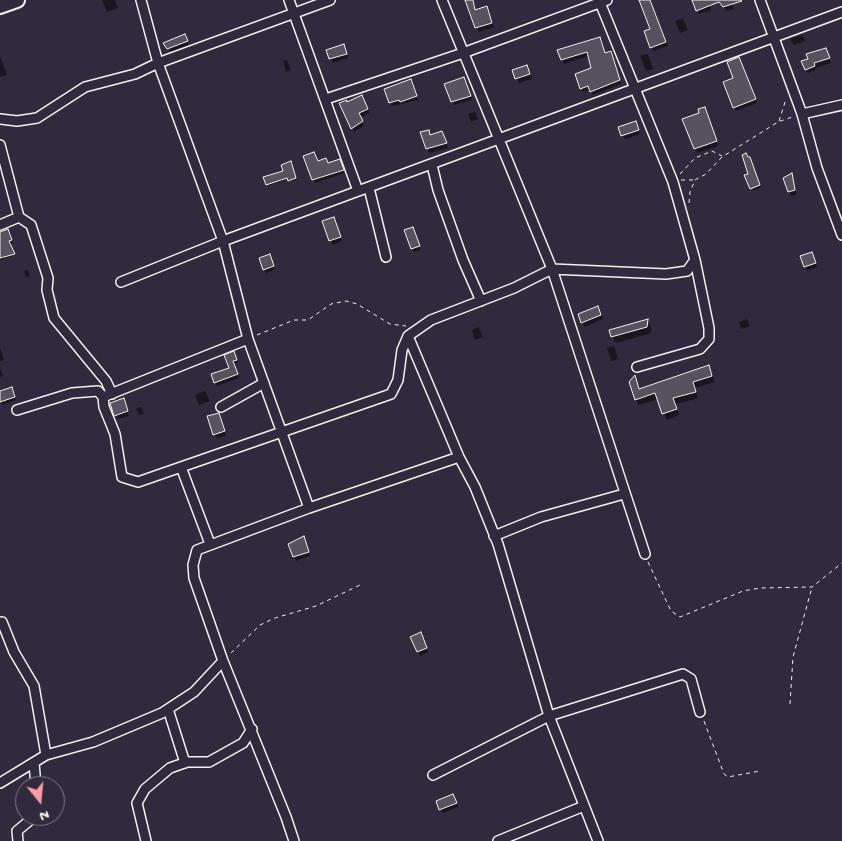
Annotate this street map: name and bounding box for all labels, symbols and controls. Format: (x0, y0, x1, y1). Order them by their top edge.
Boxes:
north arrow (15, 776, 65, 826)
text: N (37, 805, 51, 824)

